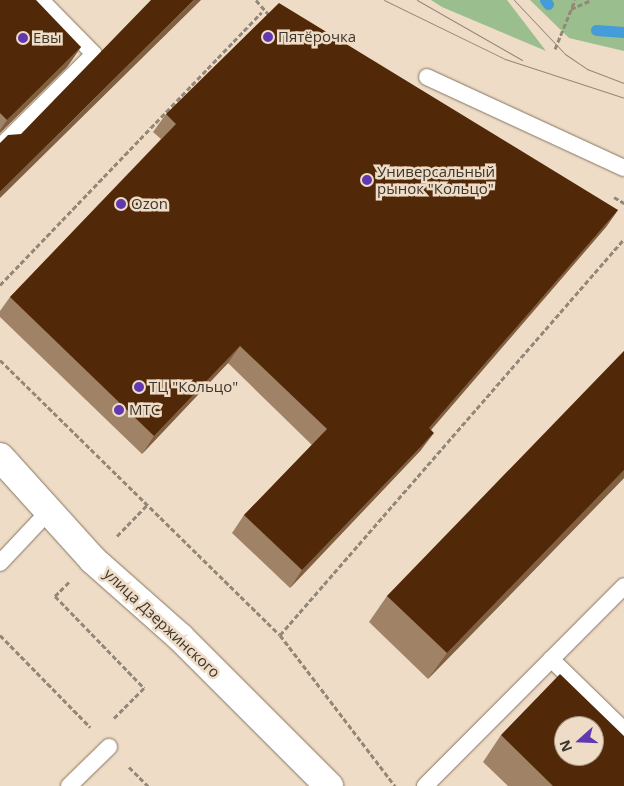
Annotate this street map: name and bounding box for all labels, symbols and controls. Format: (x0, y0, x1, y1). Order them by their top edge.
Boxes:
place label: Пятёрочка (278, 28, 356, 46)
place label: Евы (33, 29, 61, 47)
marker: Пятёрочка (262, 31, 274, 43)
marker: Евы (17, 32, 29, 44)
place label: Универсальный рынок "Кольцо" (377, 162, 495, 197)
marker: Универсальный рынок "Кольцо" (361, 174, 373, 186)
place label: Ozon (131, 195, 168, 213)
marker: Ozon (115, 198, 127, 210)
place label: ТЦ "Кольцо" (149, 378, 238, 396)
marker: ТЦ "Кольцо" (133, 381, 145, 393)
place label: МТС (129, 401, 160, 419)
marker: МТС (113, 404, 125, 416)
street label: улица Дзержинского (100, 565, 224, 681)
north arrow (554, 716, 604, 766)
text: N (555, 737, 576, 755)

